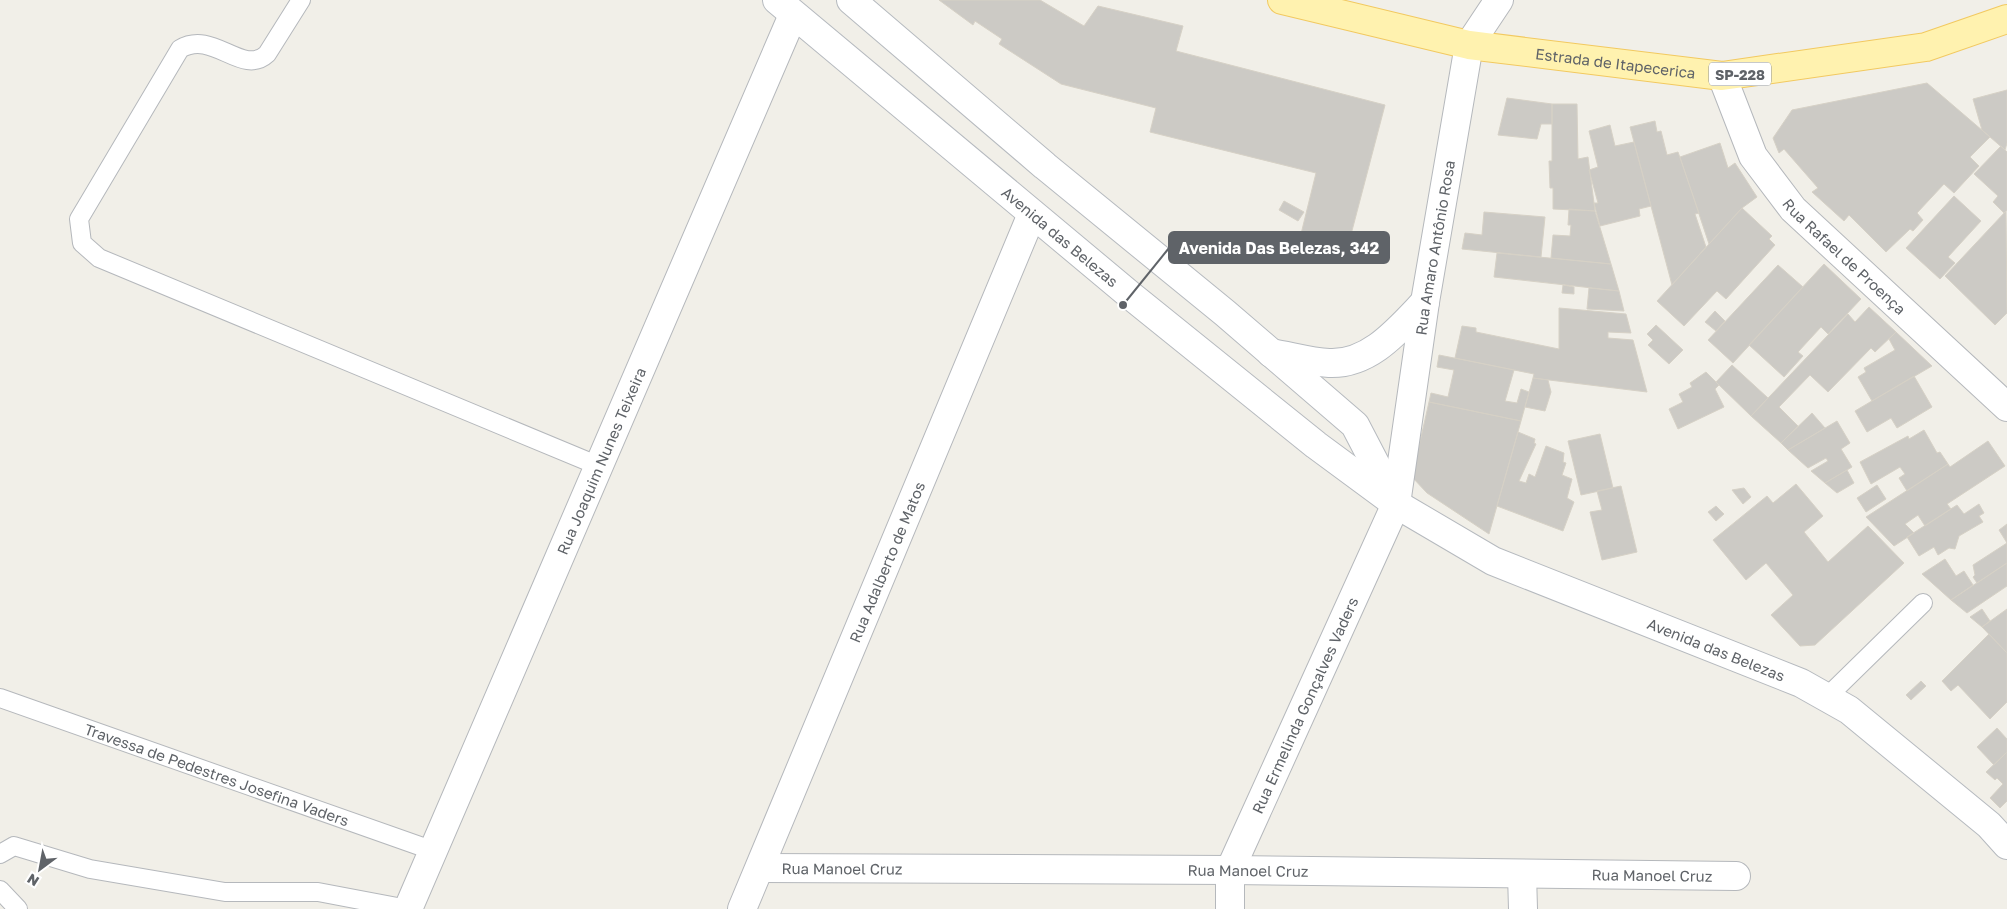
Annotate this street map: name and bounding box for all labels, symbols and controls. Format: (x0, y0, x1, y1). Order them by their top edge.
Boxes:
street label: Estrada de Itapecerica (1535, 44, 1697, 82)
road number: SP-228 (1709, 62, 1771, 86)
street label: Rua Amaro Antônio Rosa (1411, 159, 1458, 337)
street label: Avenida das Belezas (998, 183, 1122, 290)
street label: Rua Rafael de Proença (1779, 195, 1910, 318)
callout: Avenida Das Belezas, 342 (1169, 232, 1389, 263)
text: Avenida Das Belezas, 342 (1179, 238, 1379, 258)
street label: Rua Joaquim Nunes Teixeira (553, 364, 649, 557)
street label: Rua Adalberto de Matos (845, 479, 928, 645)
street label: Rua Ermelinda Gonçalves Vaders (1248, 594, 1362, 816)
street label: Avenida das Belezas (1645, 614, 1788, 685)
street label: Travessa de Pedestres Josefina Vaders (82, 720, 352, 829)
north arrow (15, 844, 65, 894)
street label: Rua Manoel Cruz (781, 859, 903, 878)
street label: Rua Manoel Cruz (1187, 861, 1309, 880)
street label: Rua Manoel Cruz (1591, 865, 1713, 885)
text: N (24, 870, 42, 890)

